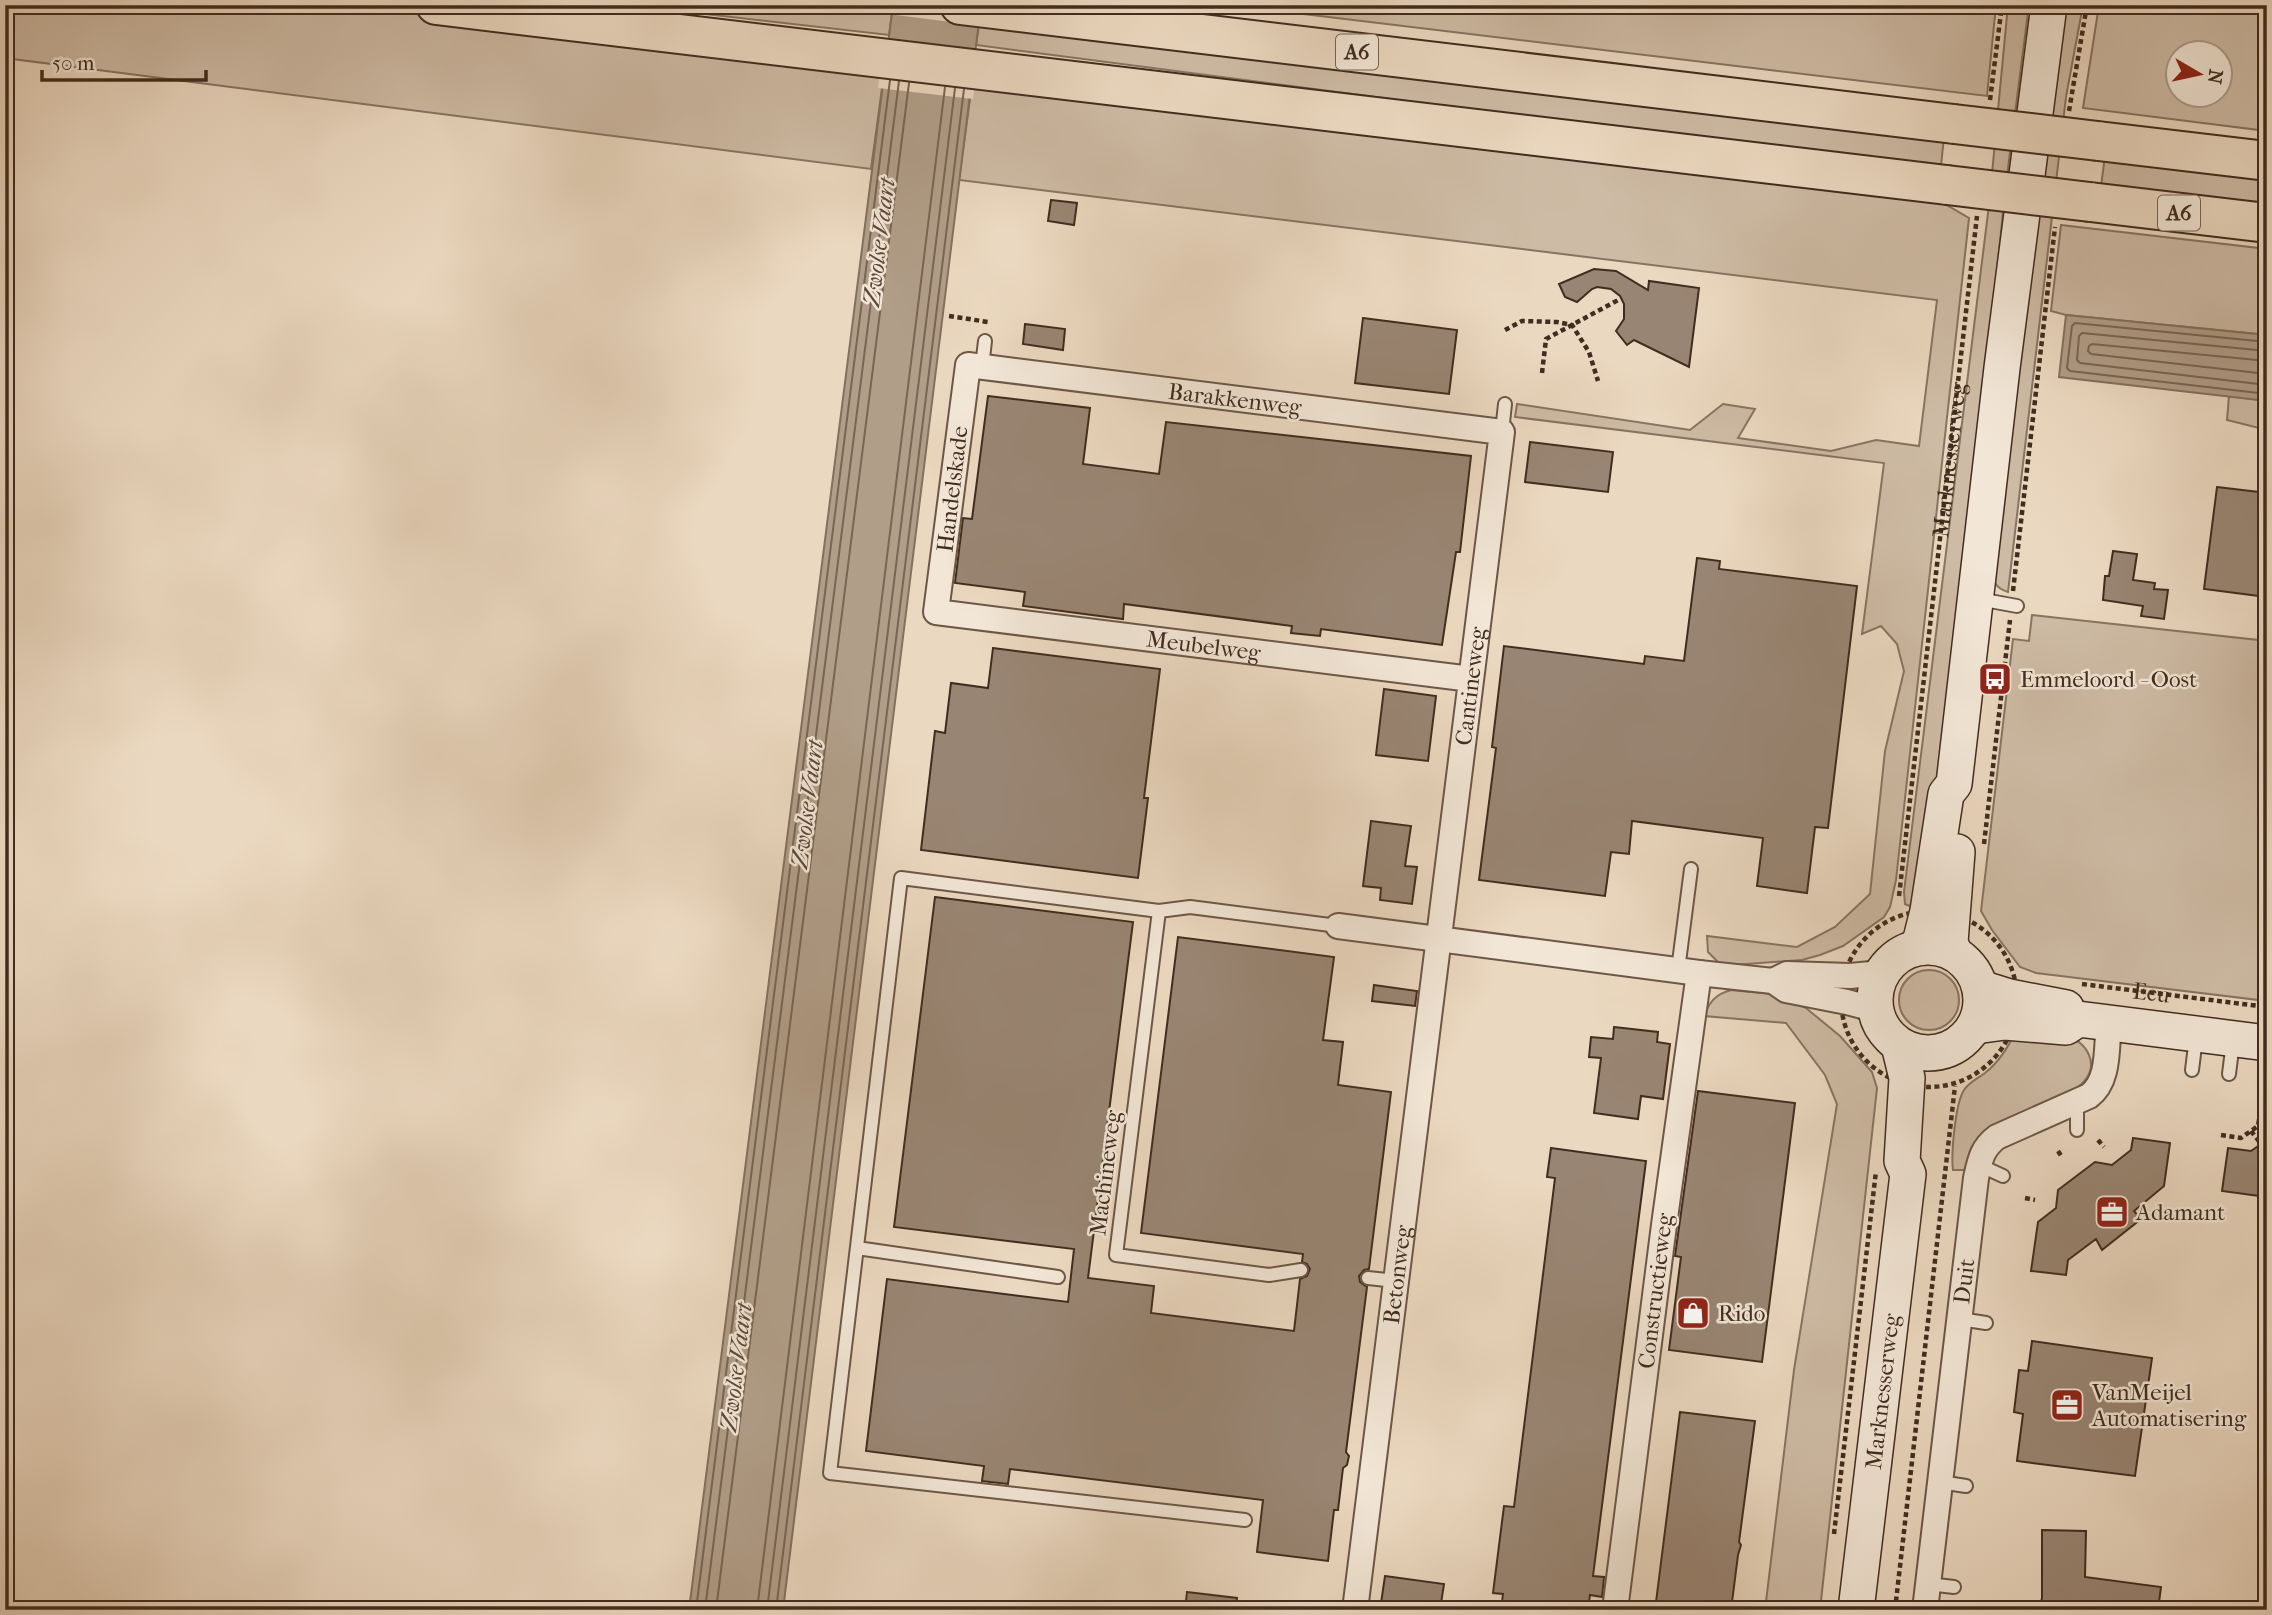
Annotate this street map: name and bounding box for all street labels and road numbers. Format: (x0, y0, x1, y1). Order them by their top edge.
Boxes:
road number: A6 (1336, 34, 1378, 70)
road number: A6 (2158, 196, 2200, 230)
street label: Barakkenweg (1167, 378, 1304, 421)
street label: Marknesserweg (1927, 380, 1972, 539)
street label: Handelskade (931, 424, 974, 554)
street label: Meubelweg (1145, 625, 1263, 667)
street label: Cantineweg (1450, 625, 1492, 747)
street label: Ecu (2131, 977, 2172, 1009)
street label: Machineweg (1084, 1108, 1127, 1237)
street label: Constructieweg (1633, 1211, 1679, 1370)
street label: Betonweg (1378, 1223, 1417, 1326)
street label: Duit (1948, 1257, 1980, 1306)
street label: Marknesserweg (1860, 1312, 1905, 1471)

